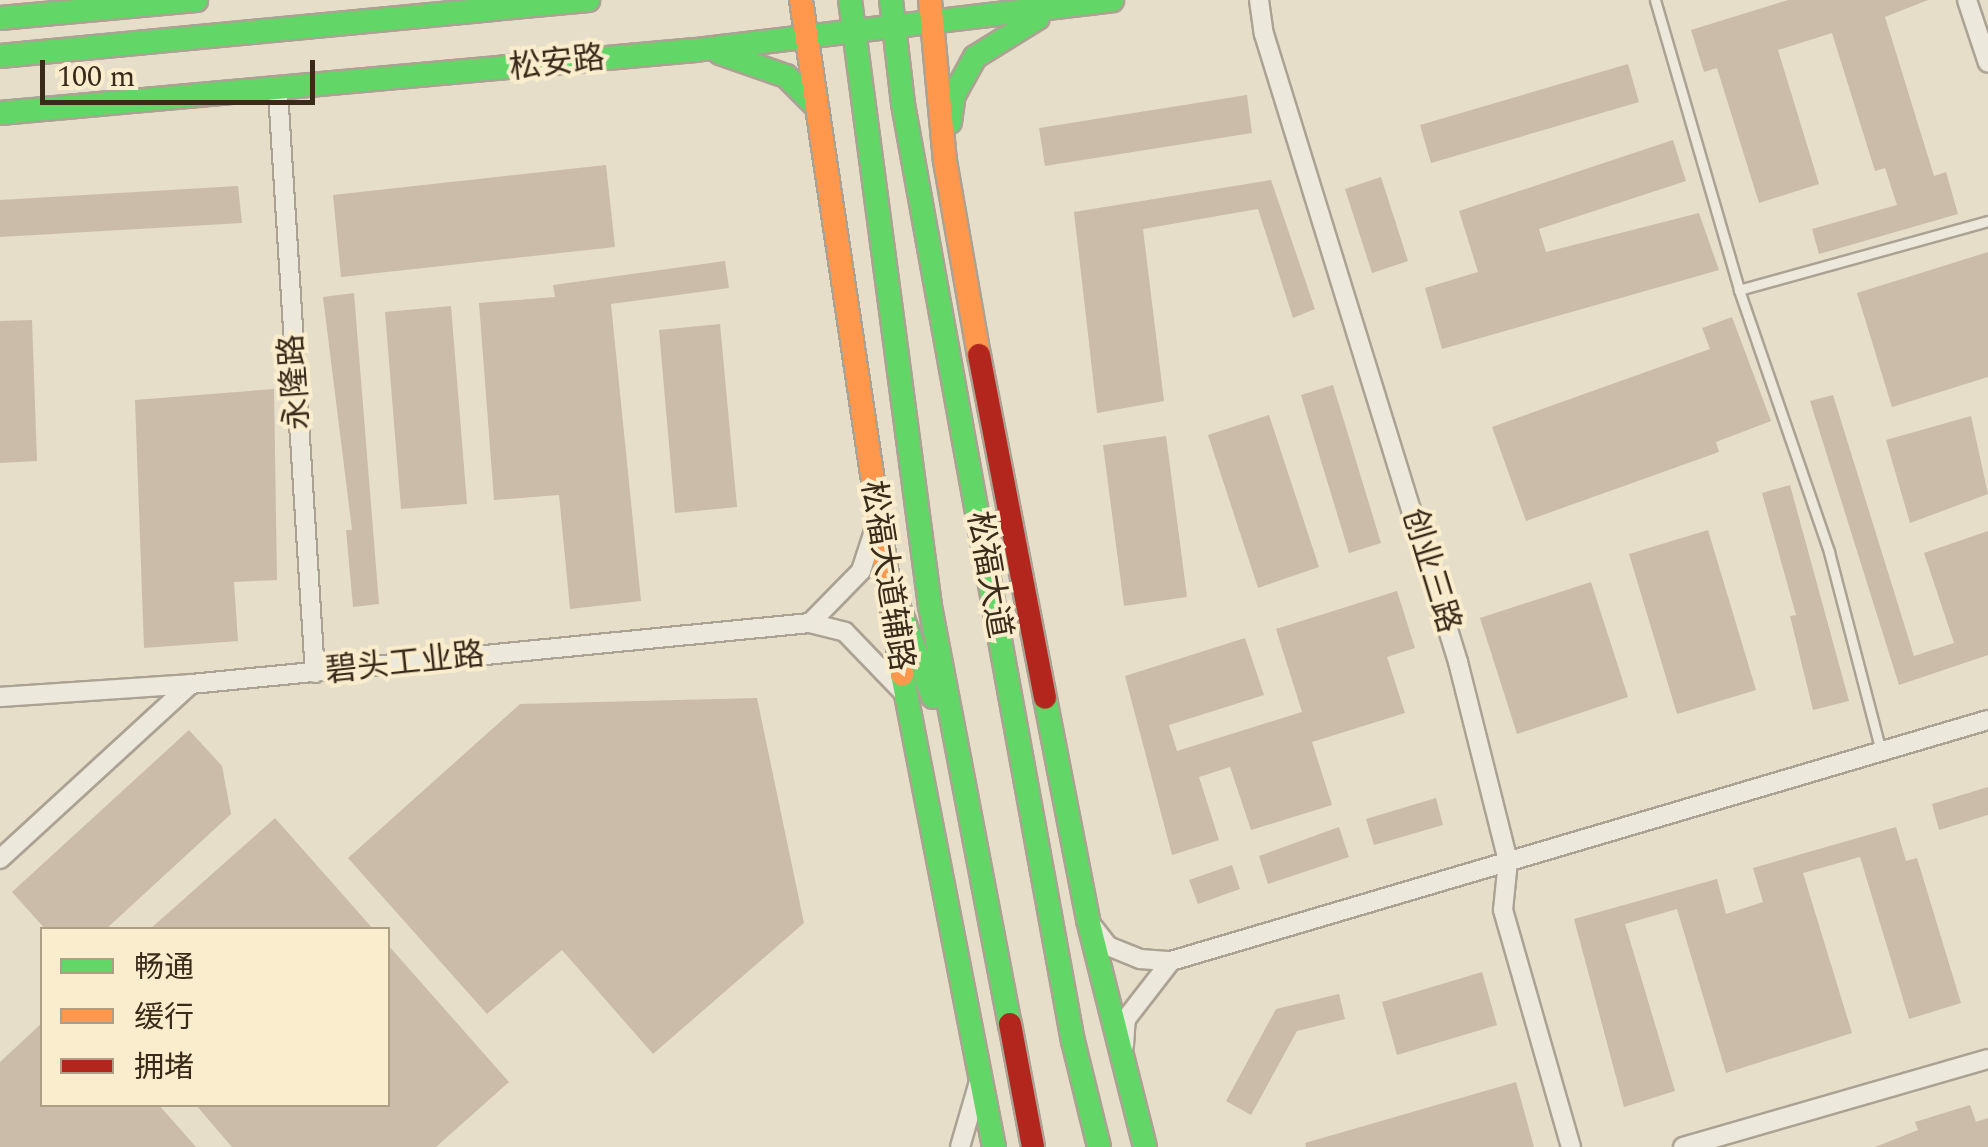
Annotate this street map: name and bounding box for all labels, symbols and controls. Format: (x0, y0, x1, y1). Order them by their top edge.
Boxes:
scale bar (45, 40, 320, 102)
street label: 松安路 (507, 40, 607, 88)
text: 100 m (57, 54, 135, 100)
street label: 永隆路 (273, 333, 319, 431)
street label: 松福大道辅路 (852, 478, 920, 674)
street label: 创业三路 (1393, 504, 1467, 638)
street label: 松福大道 (958, 509, 1018, 641)
street label: 碧头工业路 (323, 637, 487, 691)
legend (40, 927, 390, 1107)
text: 畅通 (134, 945, 194, 991)
text: 缓行 (134, 995, 194, 1041)
text: 拥堵 (134, 1045, 194, 1091)

